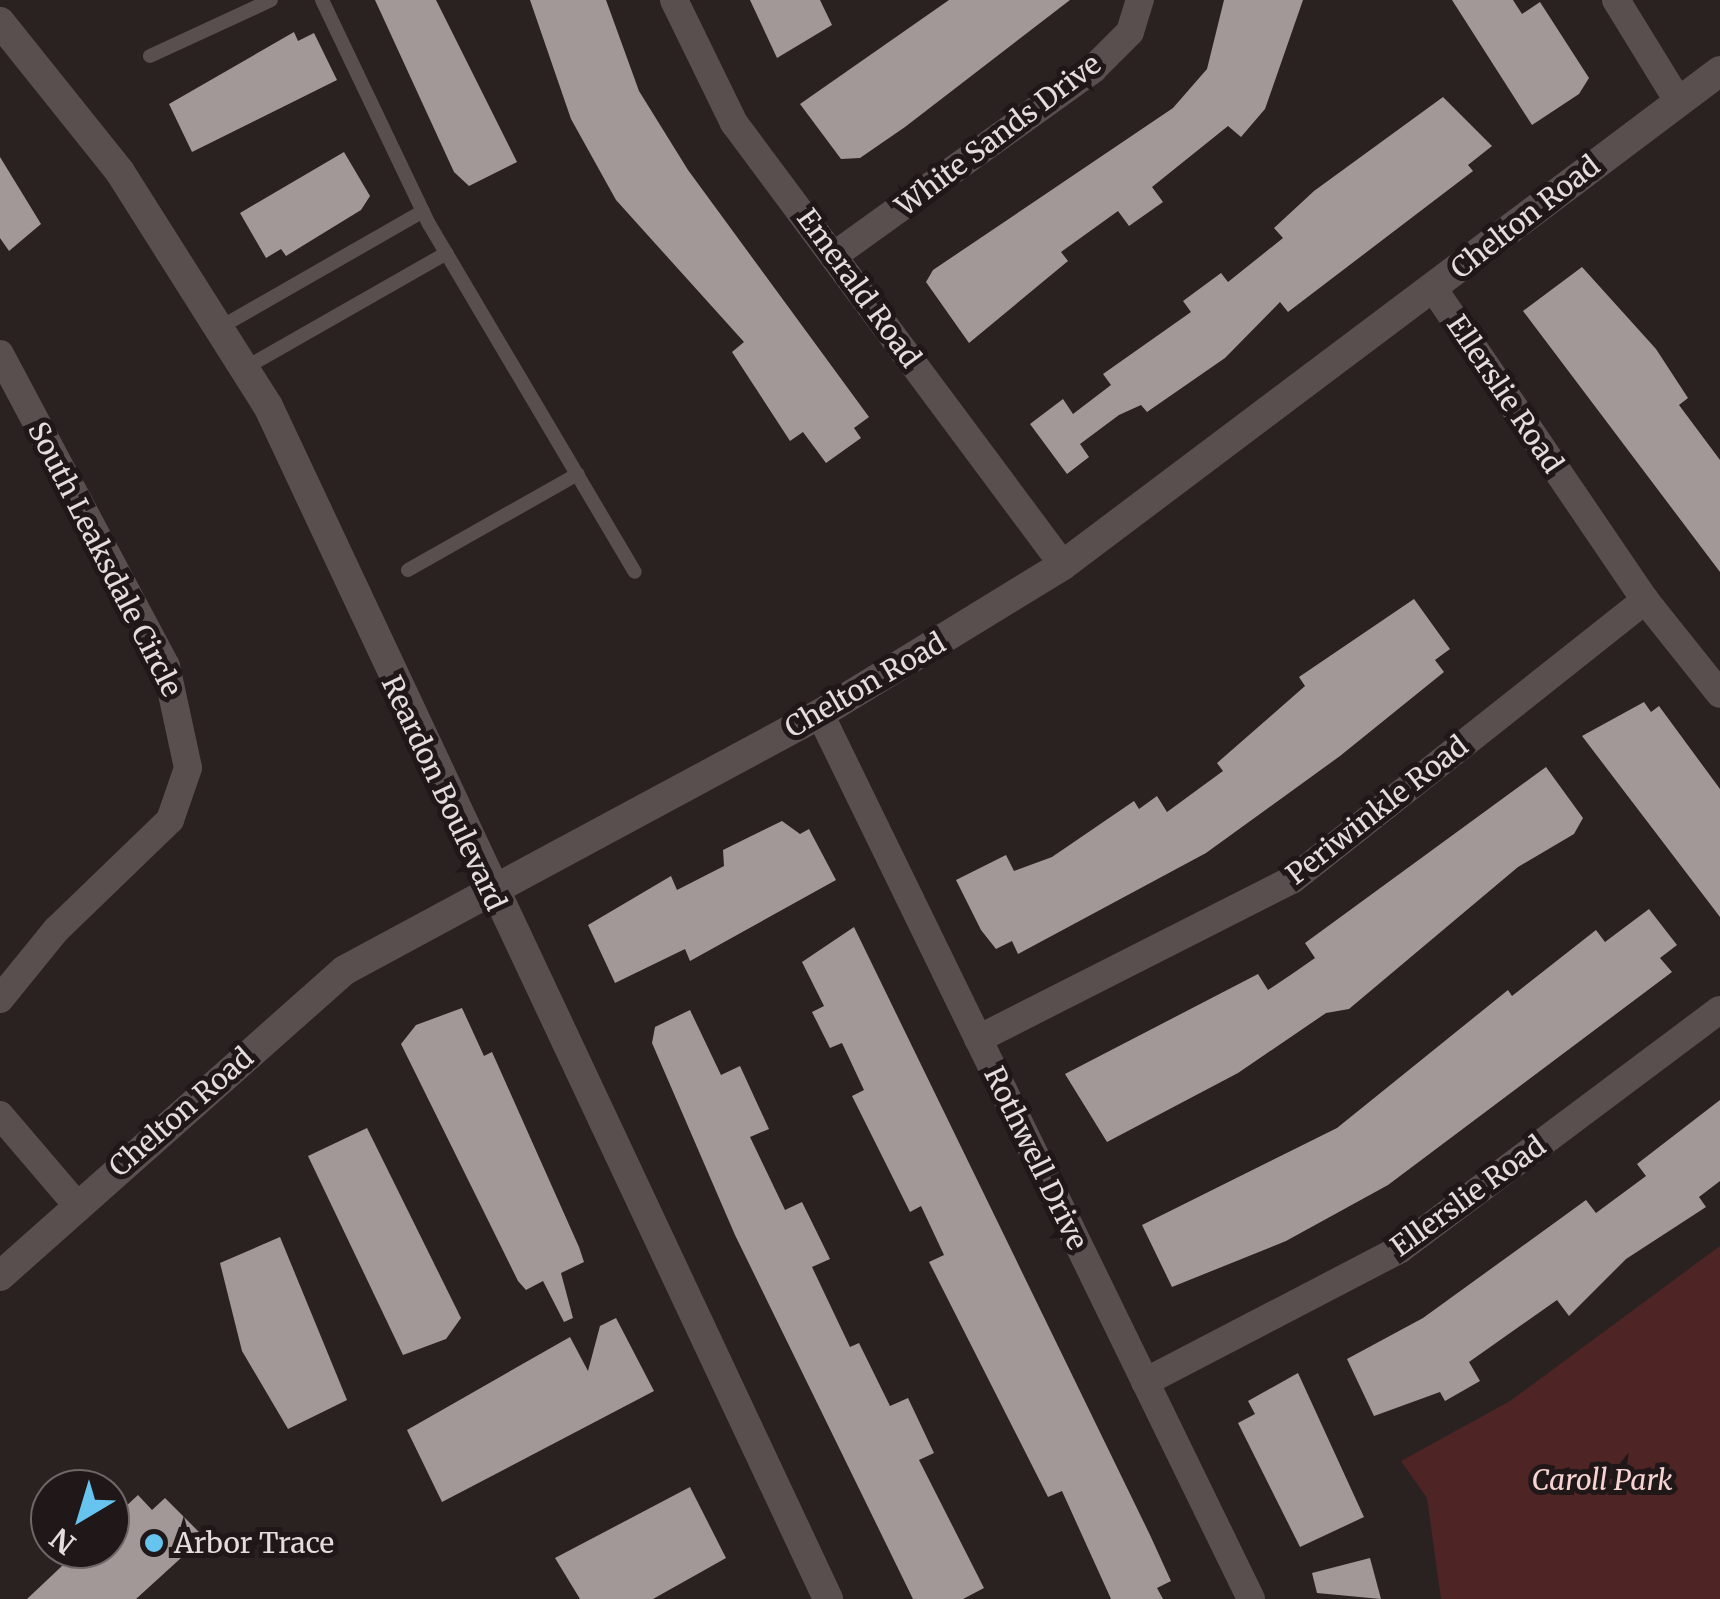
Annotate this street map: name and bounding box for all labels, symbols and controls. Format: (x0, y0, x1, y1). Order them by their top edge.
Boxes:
street label: White Sands Drive (889, 47, 1107, 223)
street label: Chelton Road (1444, 149, 1606, 285)
street label: Emerald Road (790, 202, 928, 374)
street label: Ellerslie Road (1440, 309, 1570, 479)
street label: South Leaksdale Circle (21, 416, 189, 702)
street label: Chelton Road (779, 626, 951, 744)
street label: Reardon Boulevard (375, 670, 513, 916)
street label: Periwinkle Road (1280, 729, 1474, 891)
street label: Chelton Road (102, 1040, 260, 1184)
street label: Rothwell Drive (977, 1061, 1095, 1255)
street label: Ellerslie Road (1384, 1129, 1552, 1263)
park label: Caroll Park (1531, 1463, 1673, 1497)
north arrow (30, 1469, 130, 1569)
text: N (43, 1520, 83, 1562)
place label: Arbor Trace (174, 1526, 334, 1560)
marker: Arbor Trace (143, 1532, 165, 1554)

